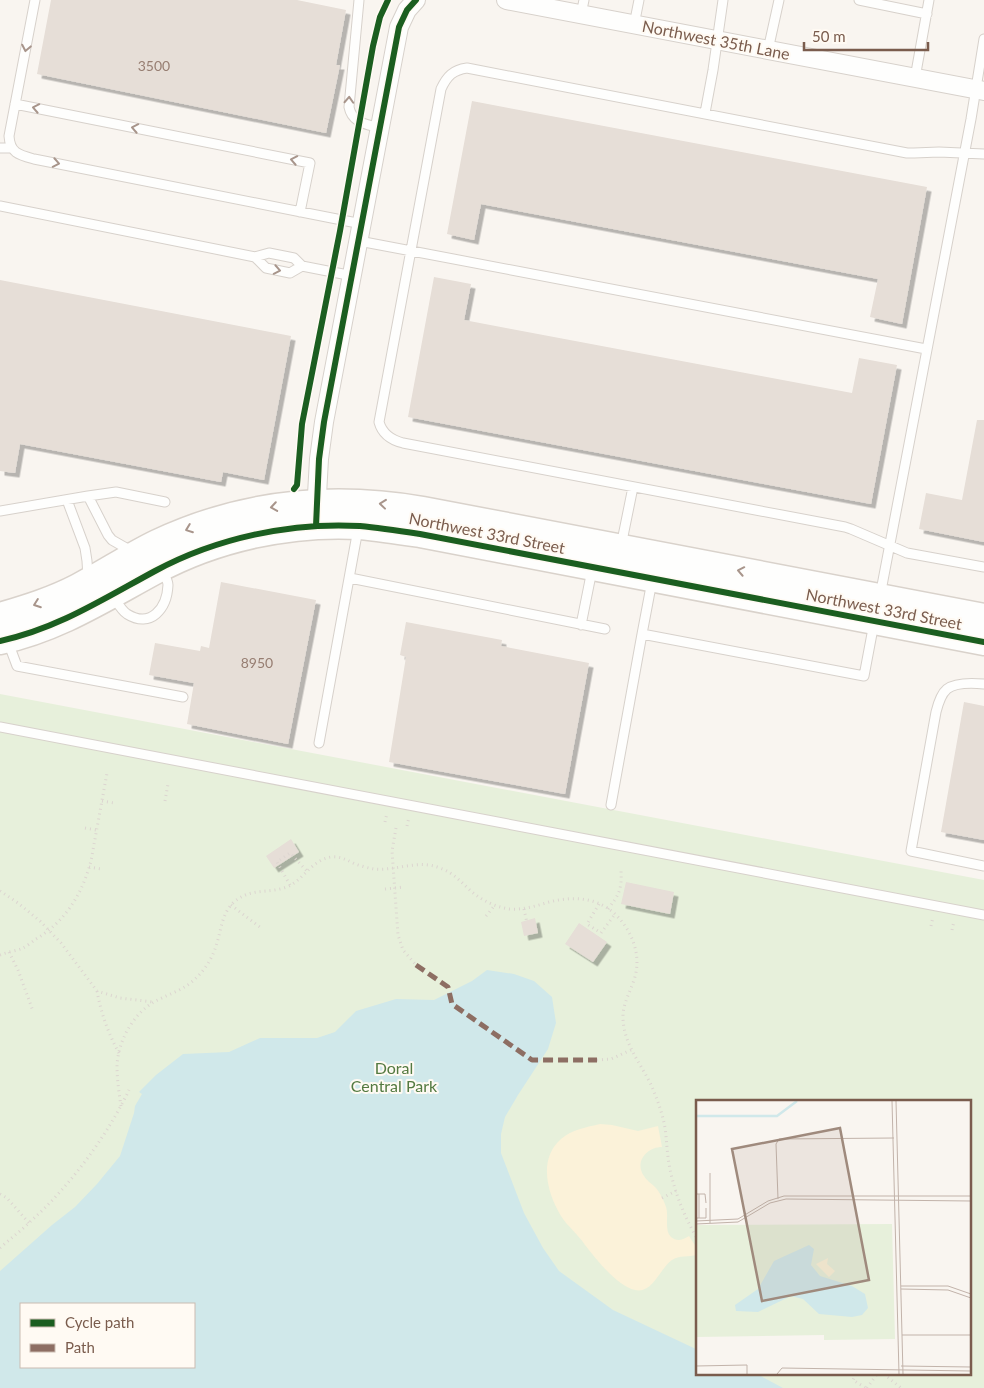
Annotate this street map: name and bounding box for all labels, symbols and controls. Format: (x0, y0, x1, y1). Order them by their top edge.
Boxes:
street label: Northwest 35th Lane (641, 16, 792, 63)
scale bar (804, 20, 928, 52)
text: 50 m (812, 27, 846, 45)
one-way arrow (21, 43, 31, 52)
house number: 3500 (138, 57, 170, 74)
one-way arrow (344, 95, 355, 103)
one-way arrow (32, 103, 41, 114)
one-way arrow (130, 123, 139, 133)
one-way arrow (290, 155, 299, 165)
one-way arrow (52, 158, 61, 168)
one-way arrow (273, 264, 281, 275)
one-way arrow (378, 499, 386, 510)
one-way arrow (269, 501, 277, 512)
street label: Northwest 33rd Street (408, 508, 567, 557)
one-way arrow (185, 523, 194, 533)
one-way arrow (737, 566, 745, 576)
street label: Northwest 33rd Street (805, 584, 964, 633)
one-way arrow (34, 598, 42, 608)
house number: 8950 (241, 654, 273, 671)
park label: Doral Central Park (351, 1058, 438, 1095)
inset map (696, 1100, 972, 1376)
legend (20, 1303, 195, 1368)
text: Cycle path (65, 1313, 134, 1331)
text: Path (65, 1338, 95, 1356)

